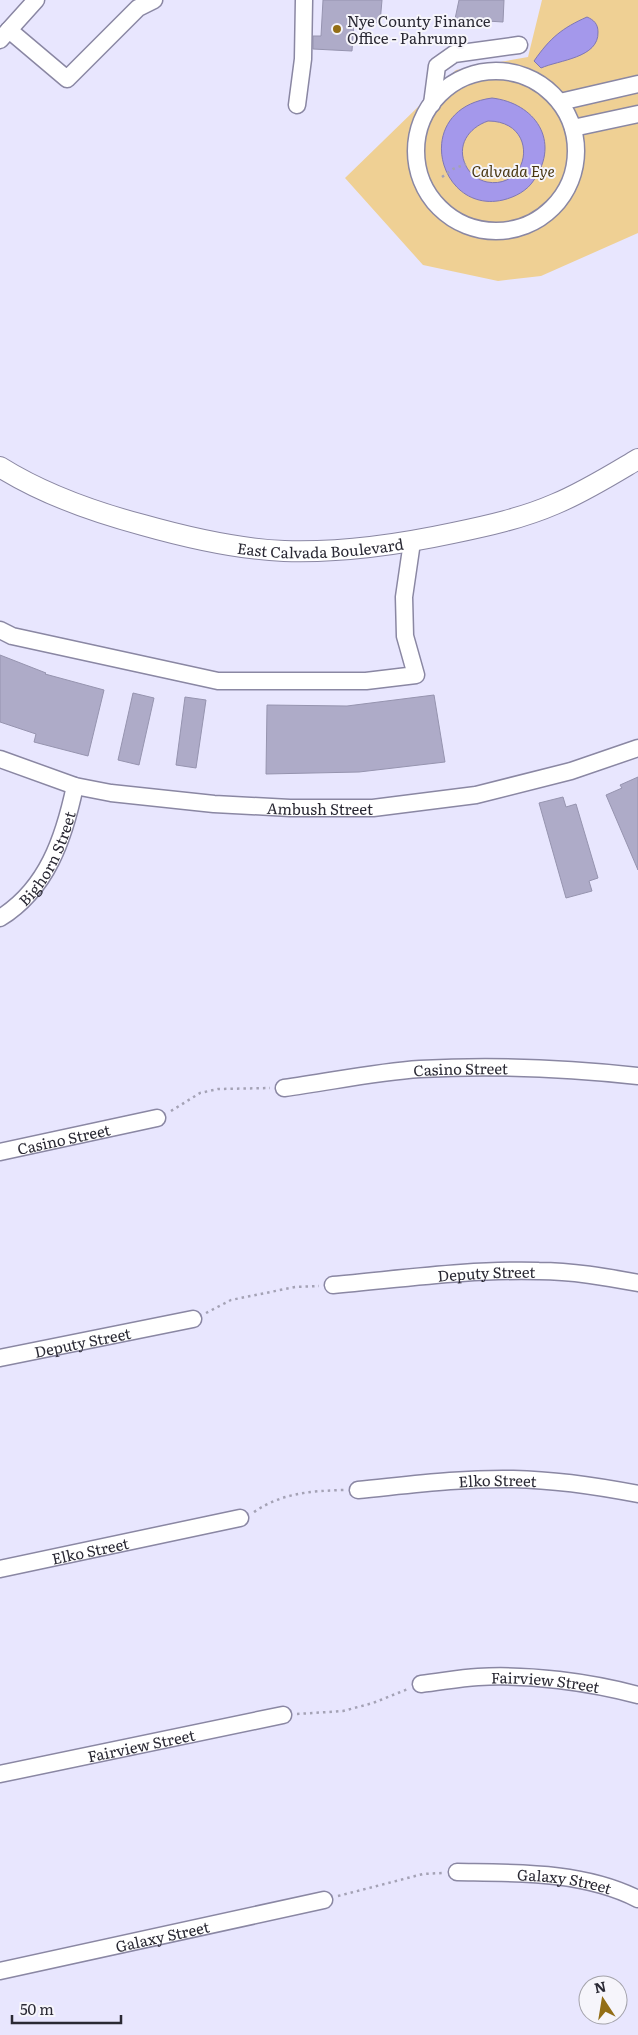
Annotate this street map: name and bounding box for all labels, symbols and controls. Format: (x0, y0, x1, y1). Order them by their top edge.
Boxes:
place label: Nye County Finance Office - Pahrump (347, 9, 491, 49)
marker: Nye County Finance Office - Pahrump (331, 23, 343, 35)
park label: Calvada Eye (471, 159, 555, 182)
street label: East Calvada Boulevard (236, 531, 405, 563)
street label: Ambush Street (266, 795, 373, 820)
street label: Bighorn Street (12, 808, 80, 911)
street label: Casino Street (413, 1056, 508, 1081)
street label: Casino Street (15, 1117, 112, 1160)
street label: Deputy Street (437, 1259, 536, 1286)
street label: Deputy Street (32, 1320, 133, 1362)
street label: Elko Street (458, 1467, 537, 1492)
street label: Elko Street (49, 1530, 131, 1569)
street label: Fairview Street (491, 1665, 602, 1698)
street label: Fairview Street (85, 1722, 197, 1767)
street label: Galaxy Street (517, 1862, 615, 1899)
street label: Galaxy Street (113, 1914, 211, 1957)
north arrow (578, 1975, 628, 2025)
text: N (592, 1975, 608, 1997)
scale bar (12, 1992, 121, 2024)
text: 50 m (20, 1997, 54, 2020)

